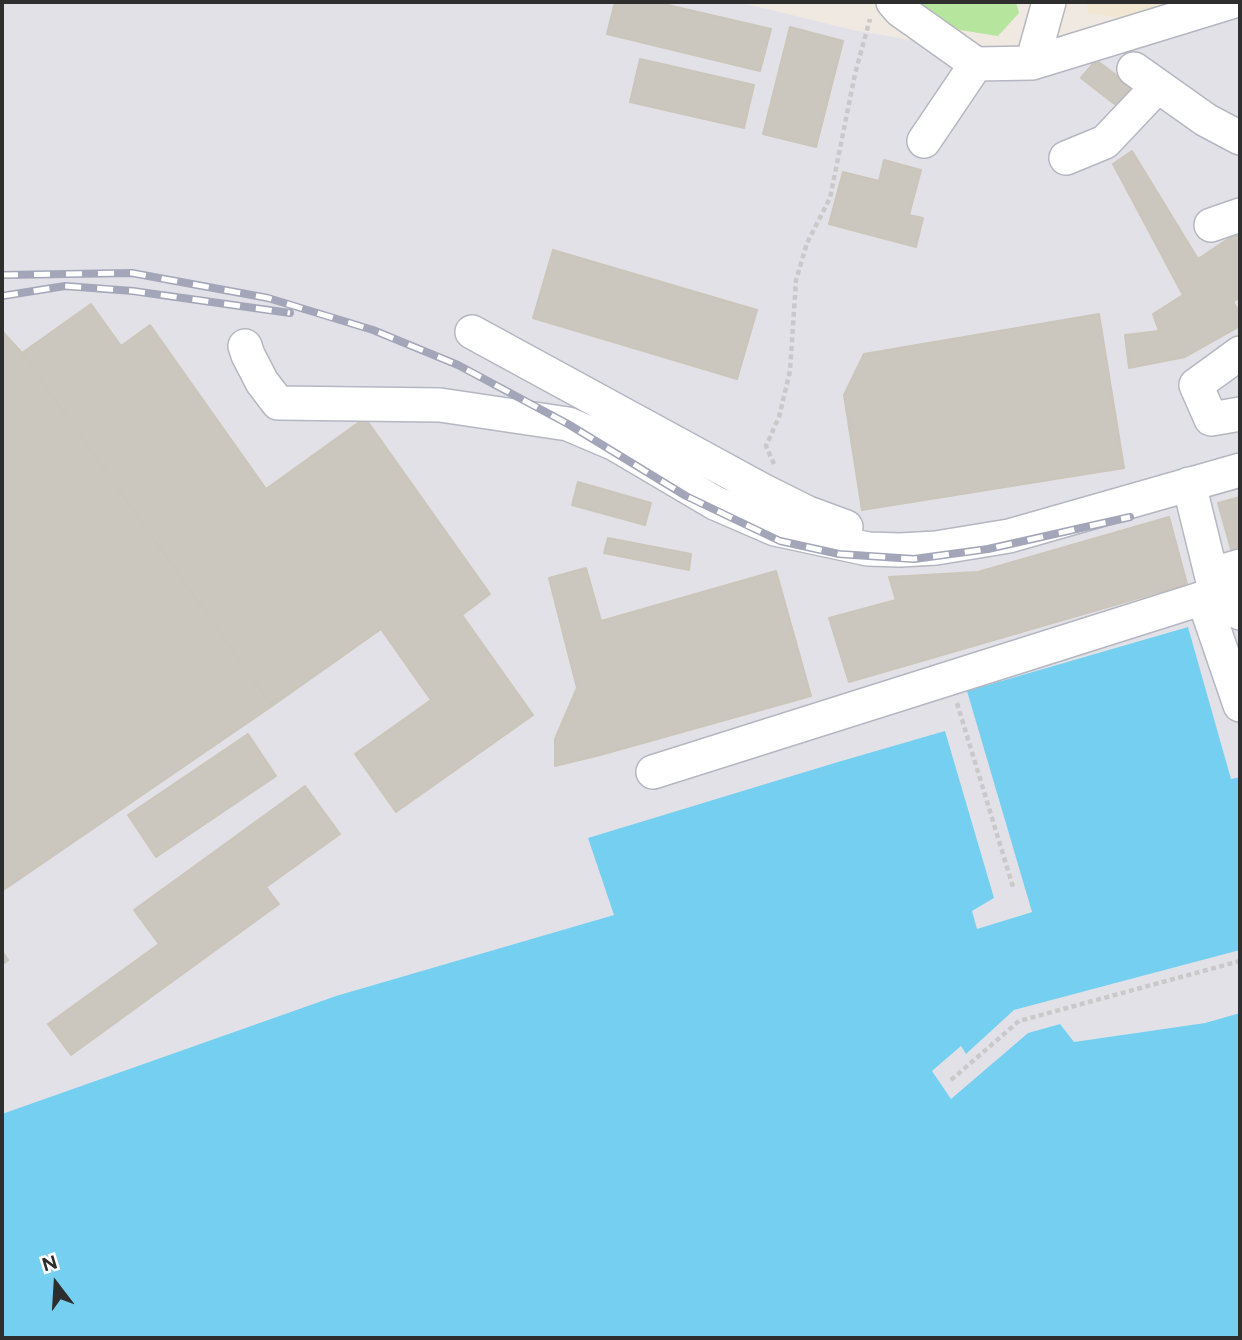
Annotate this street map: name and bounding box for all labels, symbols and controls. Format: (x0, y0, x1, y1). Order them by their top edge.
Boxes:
north arrow (21, 1249, 91, 1319)
text: N (39, 1250, 60, 1277)

